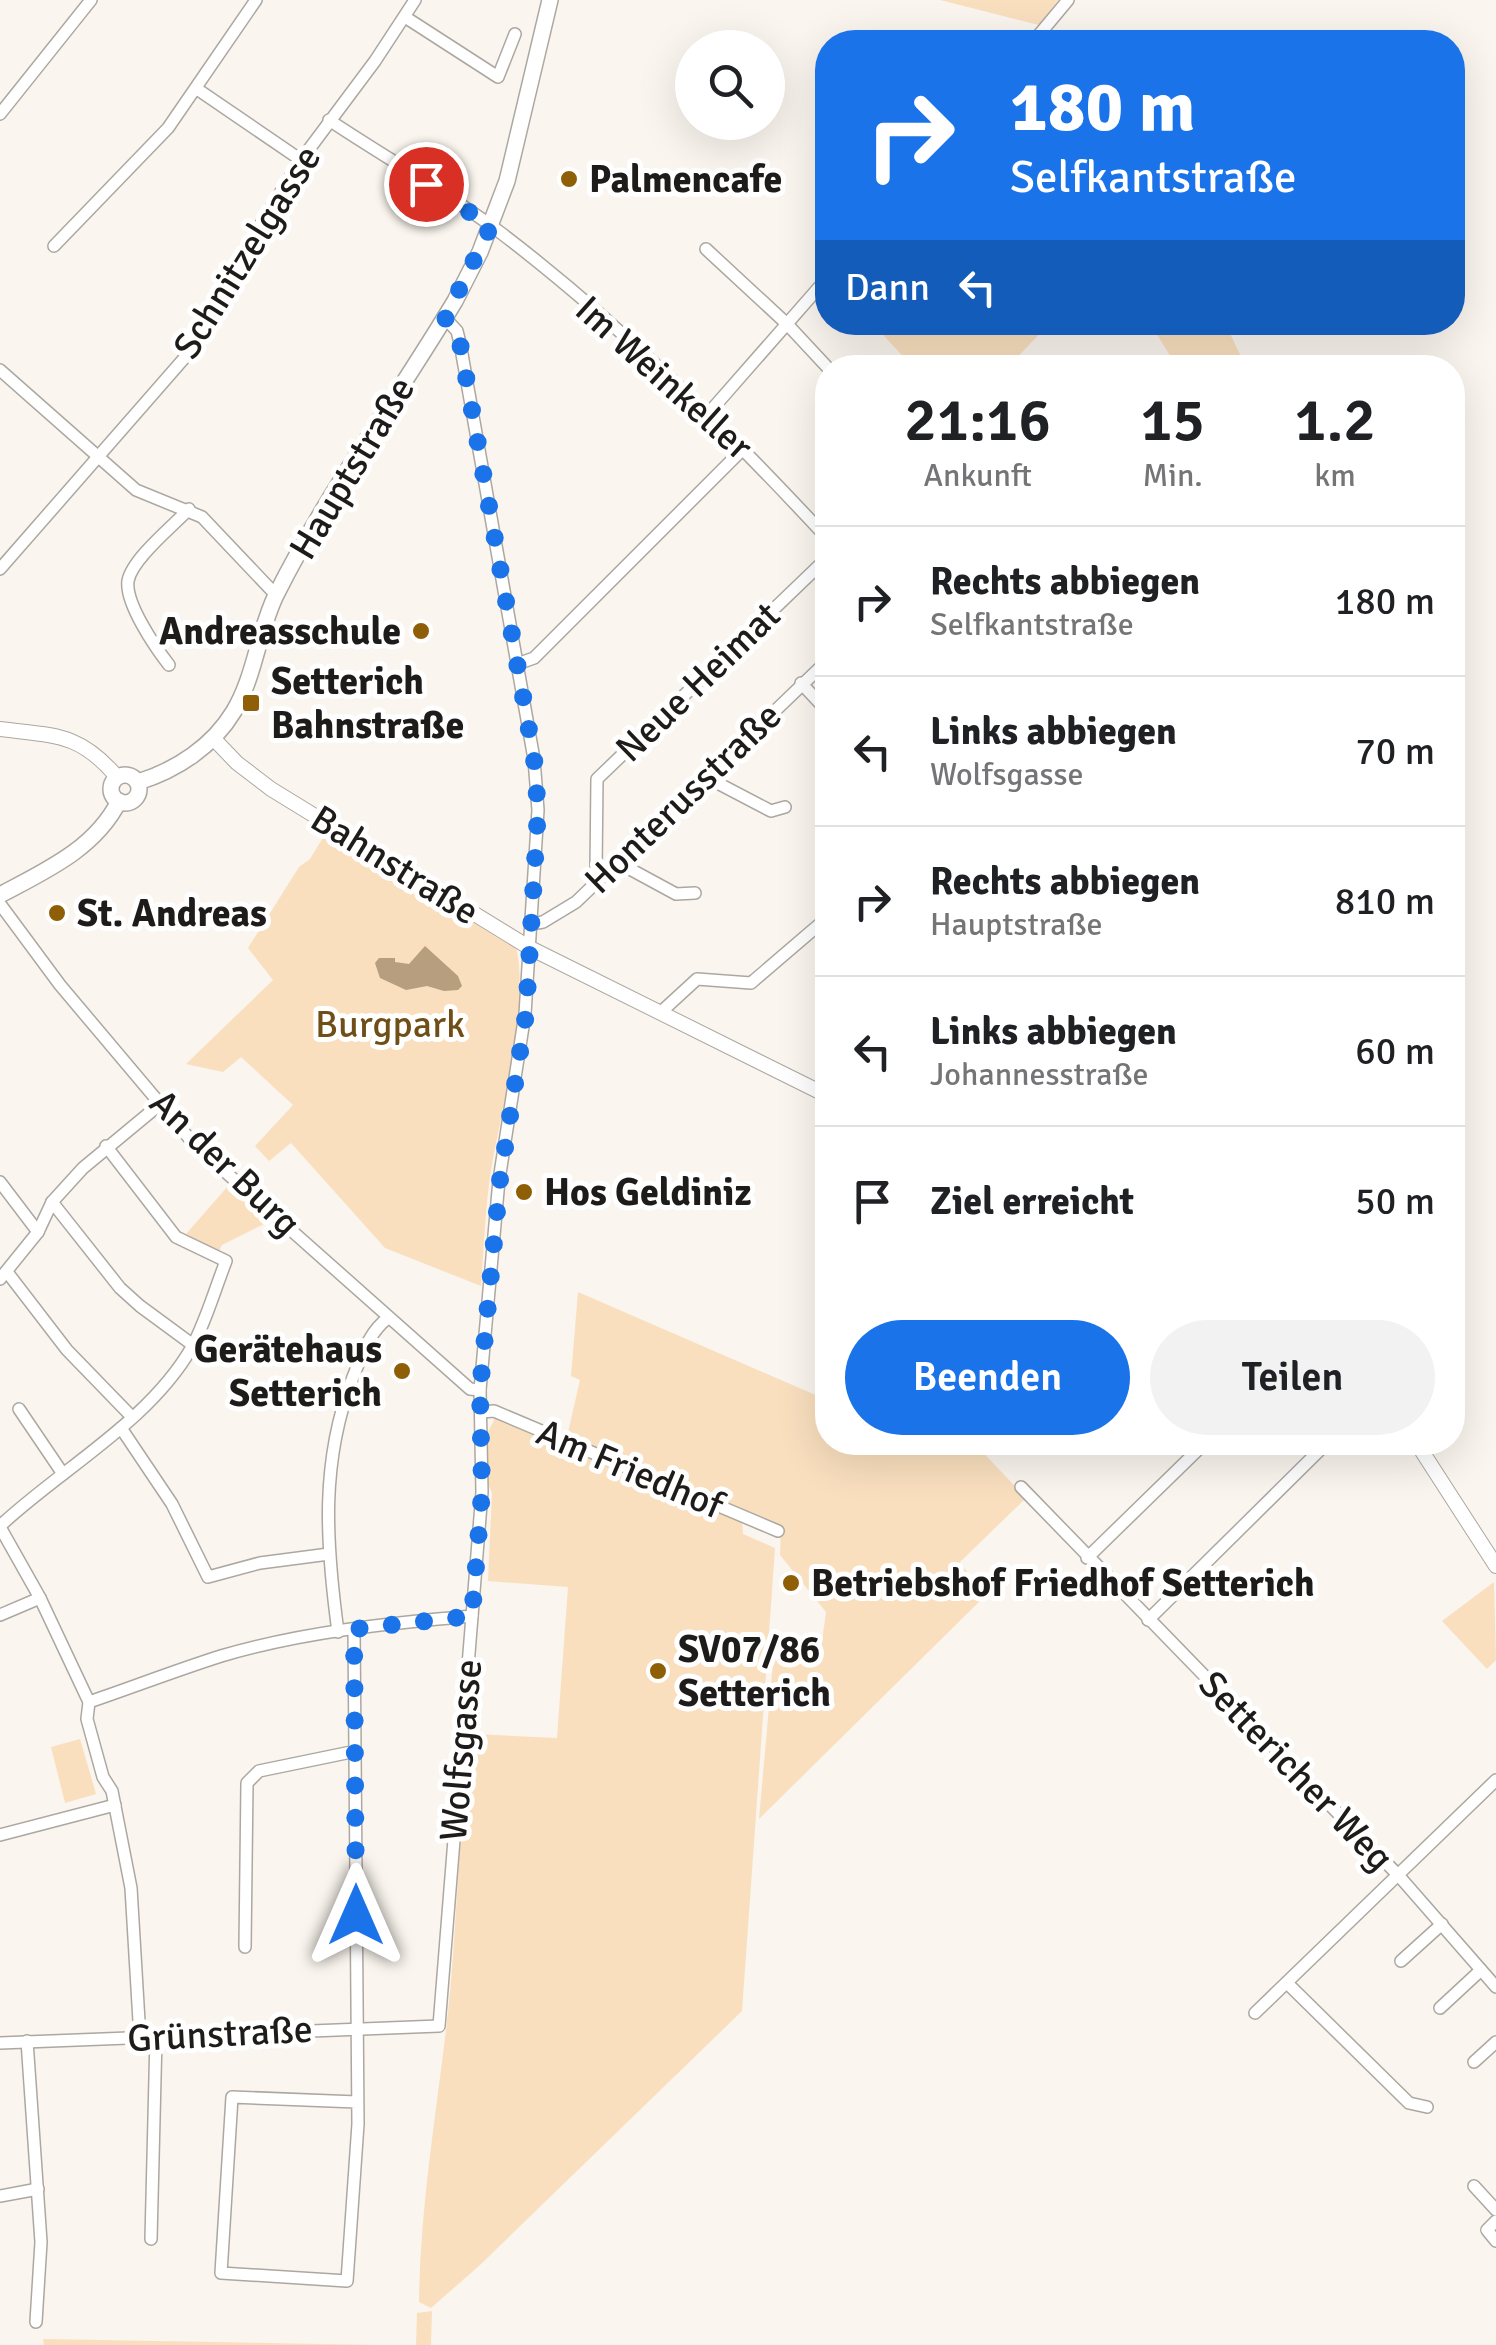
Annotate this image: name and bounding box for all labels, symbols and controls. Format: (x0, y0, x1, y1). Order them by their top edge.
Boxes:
map controls (675, 30, 785, 140)
button: search (675, 30, 785, 140)
text: 180 m (1010, 64, 1195, 150)
icon: right (845, 70, 975, 200)
street label: Schnitzelgasse (163, 137, 331, 367)
pin (384, 142, 469, 227)
text: Selfkantstraße (1010, 150, 1296, 205)
place label: Palmencafe (589, 156, 782, 203)
icon: arrive (399, 157, 454, 212)
marker: Palmencafe (558, 168, 580, 190)
icon: left (950, 260, 1005, 315)
text: Dann (845, 264, 930, 311)
street label: Im Weinkeller (566, 286, 762, 470)
street label: Hauptstraße (279, 368, 425, 568)
text: 21:16 (904, 384, 1051, 458)
text: 15 (1140, 384, 1205, 458)
text: 1.2 (1294, 384, 1376, 458)
text: Ankunft (923, 456, 1032, 495)
text: Min. (1142, 456, 1203, 495)
text: km (1314, 456, 1356, 495)
text: Rechts abbiegen (930, 558, 1200, 605)
icon: right (845, 574, 900, 629)
text: 180 m (1335, 578, 1435, 625)
street label: Neue Heimat (606, 592, 790, 772)
text: Selfkantstraße (930, 605, 1134, 644)
place label: Andreasschule (159, 608, 401, 655)
marker: Andreasschule (410, 620, 432, 642)
place label: Setterich Bahnstraße (271, 658, 464, 749)
marker: Setterich Bahnstraße (240, 692, 262, 714)
street label: Honterusstraße (575, 692, 791, 904)
text: Links abbiegen (930, 708, 1177, 755)
icon: left (845, 724, 900, 779)
text: 70 m (1355, 728, 1435, 775)
text: Wolfsgasse (930, 755, 1084, 794)
street label: Bahnstraße (302, 795, 488, 935)
text: Rechts abbiegen (930, 858, 1200, 905)
icon: right (845, 874, 900, 929)
text: 810 m (1335, 878, 1435, 925)
place label: St. Andreas (77, 890, 267, 937)
marker: St. Andreas (46, 902, 68, 924)
text: Hauptstraße (930, 905, 1103, 944)
park label: Burgpark (315, 1001, 465, 1048)
text: Links abbiegen (930, 1008, 1177, 1055)
icon: left (845, 1024, 900, 1079)
text: 60 m (1355, 1028, 1435, 1075)
text: Johannesstraße (930, 1055, 1149, 1094)
street label: An der Burg (140, 1080, 310, 1246)
place label: Hos Geldiniz (544, 1169, 751, 1216)
icon: arrive (845, 1174, 900, 1229)
text: Ziel erreicht (930, 1178, 1134, 1225)
text: 50 m (1355, 1178, 1435, 1225)
marker: Hos Geldiniz (513, 1181, 535, 1203)
button: Beenden (845, 1320, 1130, 1435)
button: Teilen (1150, 1320, 1435, 1435)
place label: Gerätehaus Setterich (194, 1326, 382, 1417)
marker: Gerätehaus Setterich (391, 1360, 413, 1382)
street label: Am Friedhof (530, 1409, 732, 1530)
place label: Betriebshof Friedhof Setterich (811, 1560, 1315, 1607)
marker: Betriebshof Friedhof Setterich (780, 1572, 802, 1594)
place label: SV07/86 Setterich (678, 1626, 831, 1717)
street label: Wolfsgasse (430, 1657, 492, 1843)
marker: SV07/86 Setterich (647, 1660, 669, 1682)
street label: Settericher Weg (1189, 1661, 1403, 1881)
position arrow (304, 1863, 408, 1967)
street label: Grünstraße (126, 2006, 314, 2062)

